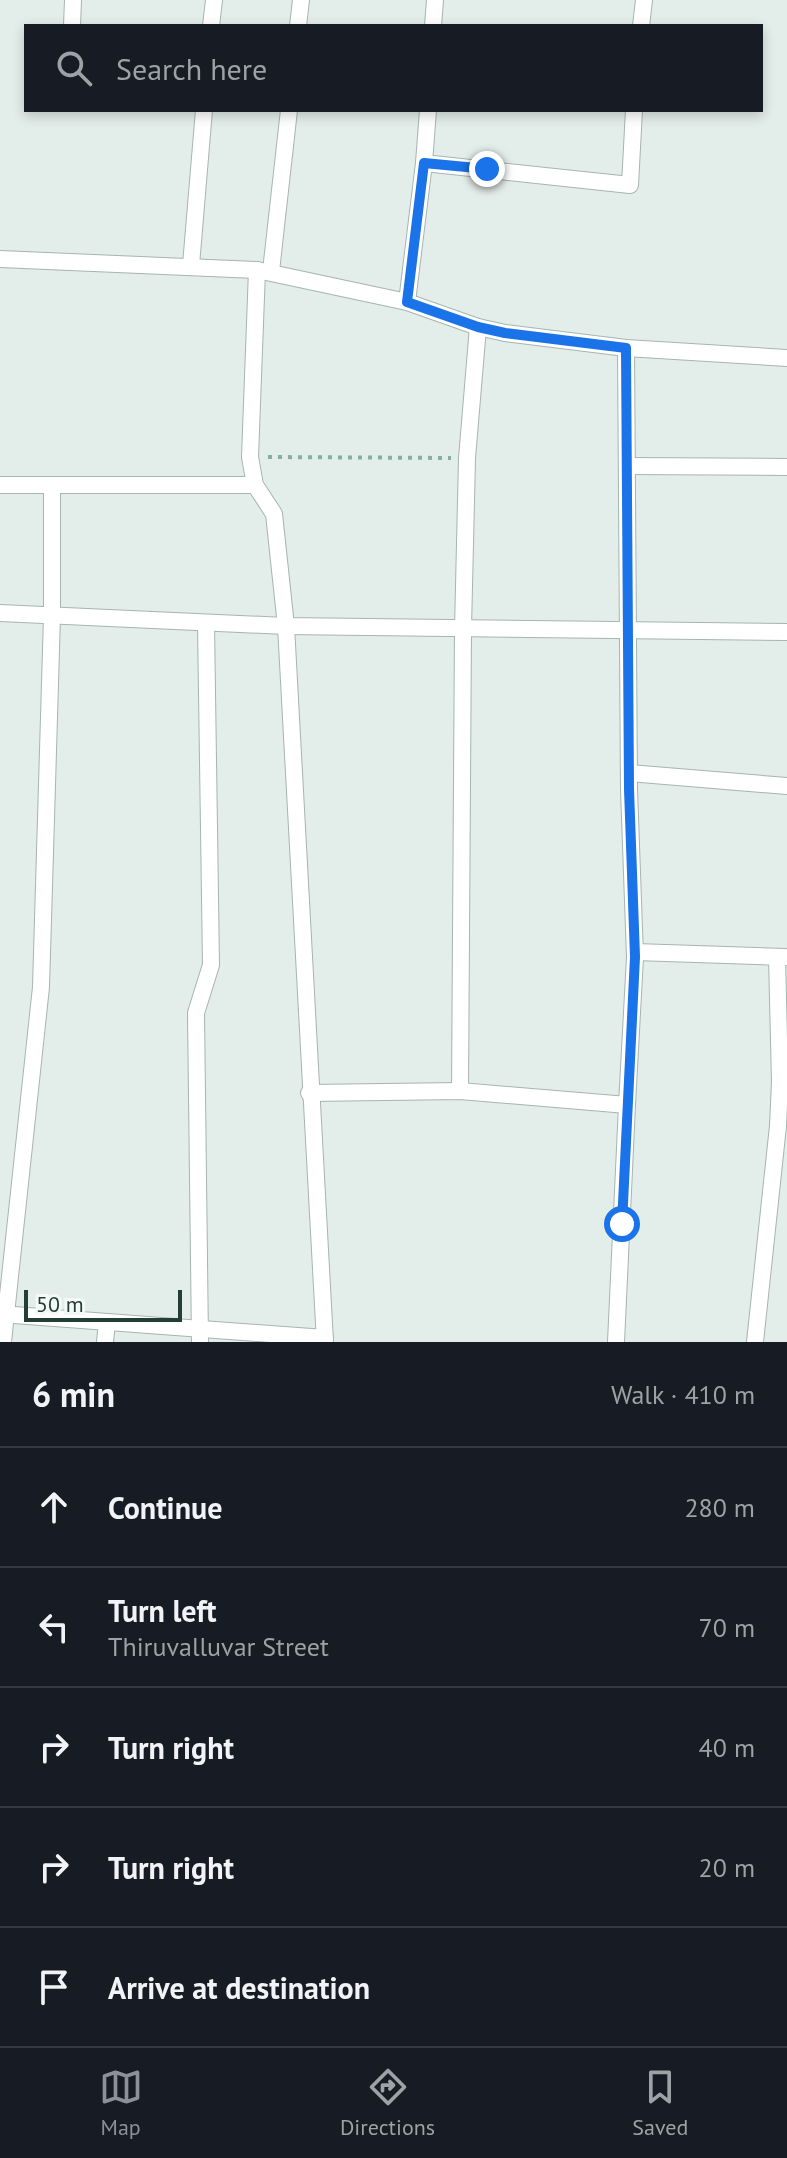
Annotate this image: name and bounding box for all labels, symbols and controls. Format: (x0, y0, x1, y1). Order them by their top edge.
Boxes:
search box (24, 24, 763, 112)
icon: search (52, 46, 96, 90)
text: Search here (116, 49, 267, 88)
route end (469, 151, 505, 187)
route start (604, 1206, 640, 1242)
scale bar (24, 1286, 182, 1322)
text: 50 m (36, 1290, 84, 1318)
text: 6 min (32, 1372, 115, 1416)
text: Walk · 410 m (611, 1378, 755, 1411)
icon: ahead (32, 1485, 76, 1529)
text: Continue (108, 1488, 222, 1527)
text: 280 m (684, 1491, 755, 1524)
text: Turn left (108, 1591, 216, 1630)
icon: left (32, 1605, 76, 1649)
text: 70 m (699, 1611, 755, 1644)
text: Thiruvalluvar Street (108, 1630, 329, 1663)
icon: right (32, 1725, 76, 1769)
text: Turn right (108, 1728, 234, 1767)
text: 40 m (699, 1731, 755, 1764)
icon: right (32, 1845, 76, 1889)
text: Turn right (108, 1848, 234, 1887)
text: 20 m (699, 1851, 755, 1884)
icon: arrive (32, 1965, 76, 2009)
text: Arrive at destination (108, 1968, 370, 2007)
tab: Map (99, 2065, 143, 2141)
tab: Directions (340, 2065, 435, 2141)
tab: Saved (632, 2065, 688, 2141)

